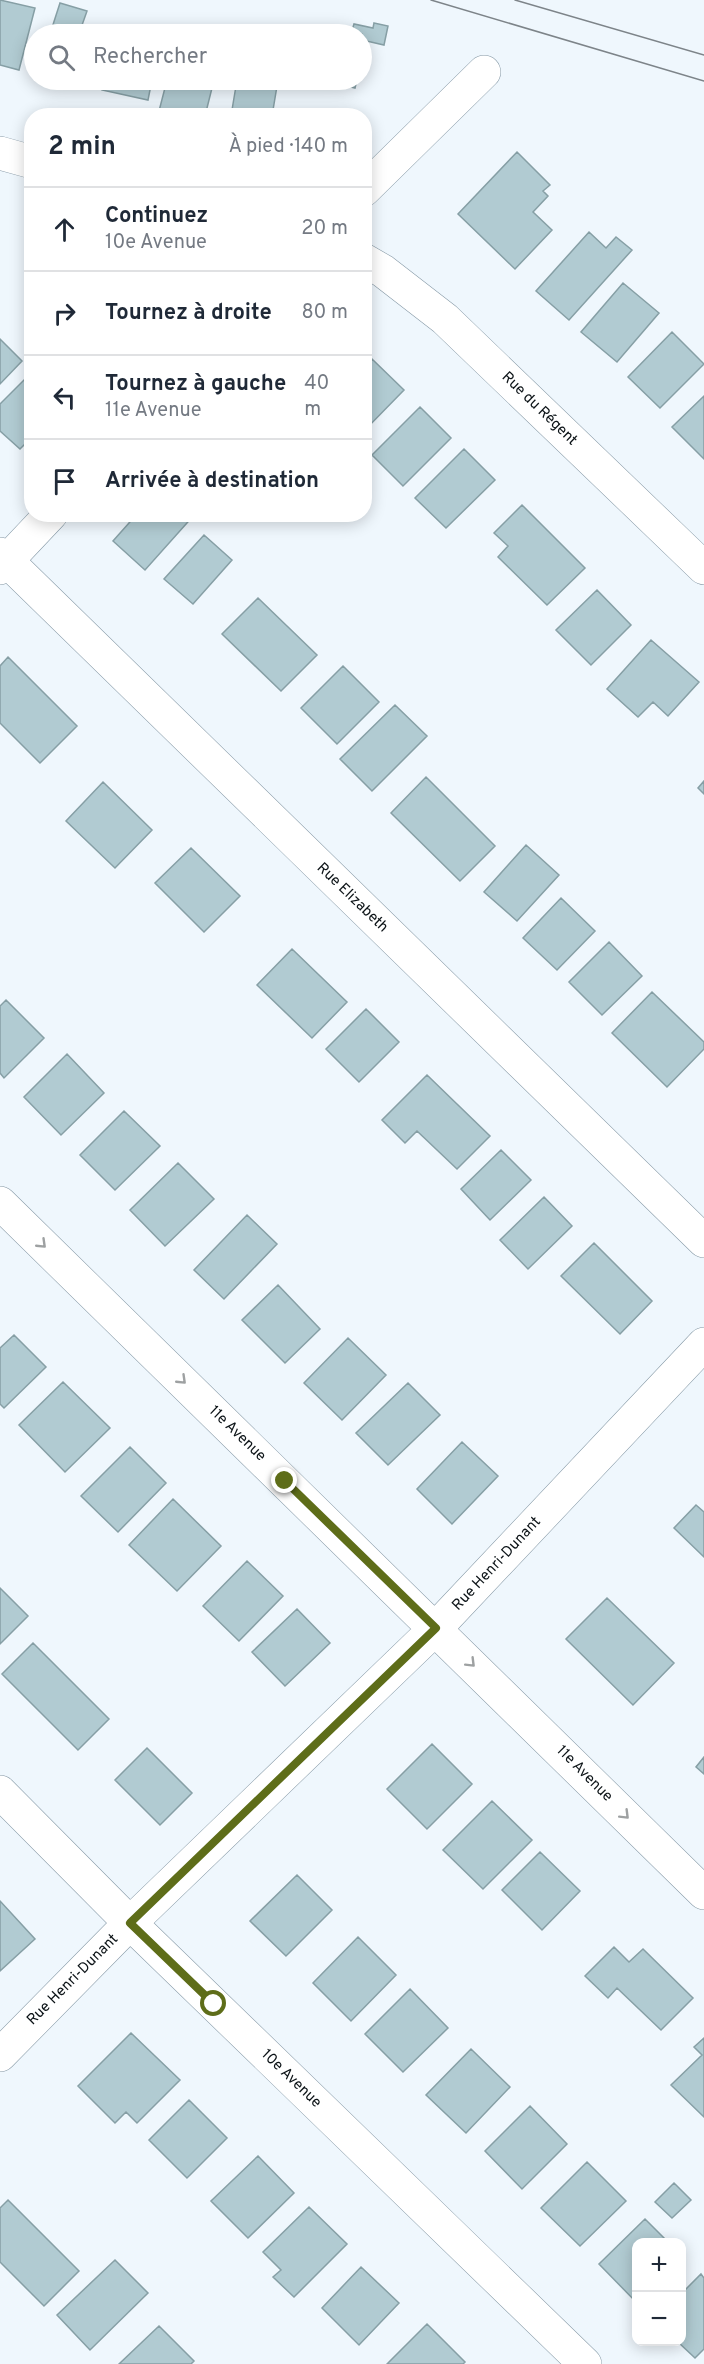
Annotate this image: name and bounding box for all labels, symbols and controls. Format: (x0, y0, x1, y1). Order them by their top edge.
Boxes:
search box (24, 24, 372, 90)
icon: search (45, 41, 78, 74)
text: Rechercher (93, 44, 207, 71)
text: 2 min (48, 131, 116, 164)
text: À pied · 140 m (228, 134, 348, 160)
text: Continuez (105, 203, 208, 230)
icon: ahead (48, 213, 81, 246)
text: 20 m (301, 216, 348, 242)
text: 10e Avenue (105, 230, 207, 256)
icon: right (48, 297, 81, 330)
text: Tournez à droite (105, 300, 272, 327)
text: 80 m (302, 300, 348, 326)
street label: Rue du Régent (497, 368, 581, 450)
text: Tournez à gauche (105, 371, 286, 398)
text: 40 m (304, 371, 329, 423)
icon: left (48, 381, 81, 414)
text: 11e Avenue (105, 398, 201, 424)
icon: arrive (48, 465, 81, 498)
text: Arrivée à destination (105, 468, 319, 495)
street label: Rue Elizabeth (312, 859, 392, 937)
one-way arrow (35, 1237, 45, 1248)
one-way arrow (174, 1373, 185, 1384)
street label: 11e Avenue (204, 1402, 270, 1466)
route end (271, 1467, 297, 1493)
street label: Rue Henri-Dunant (449, 1513, 545, 1615)
one-way arrow (464, 1656, 475, 1667)
street label: 11e Avenue (552, 1742, 616, 1806)
one-way arrow (618, 1808, 629, 1819)
street label: Rue Henri-Dunant (23, 1930, 123, 2030)
route start (200, 1990, 226, 2016)
street label: 10e Avenue (257, 2046, 325, 2112)
map controls (632, 2238, 686, 2346)
button: + (632, 2238, 686, 2292)
button: − (632, 2292, 686, 2346)

